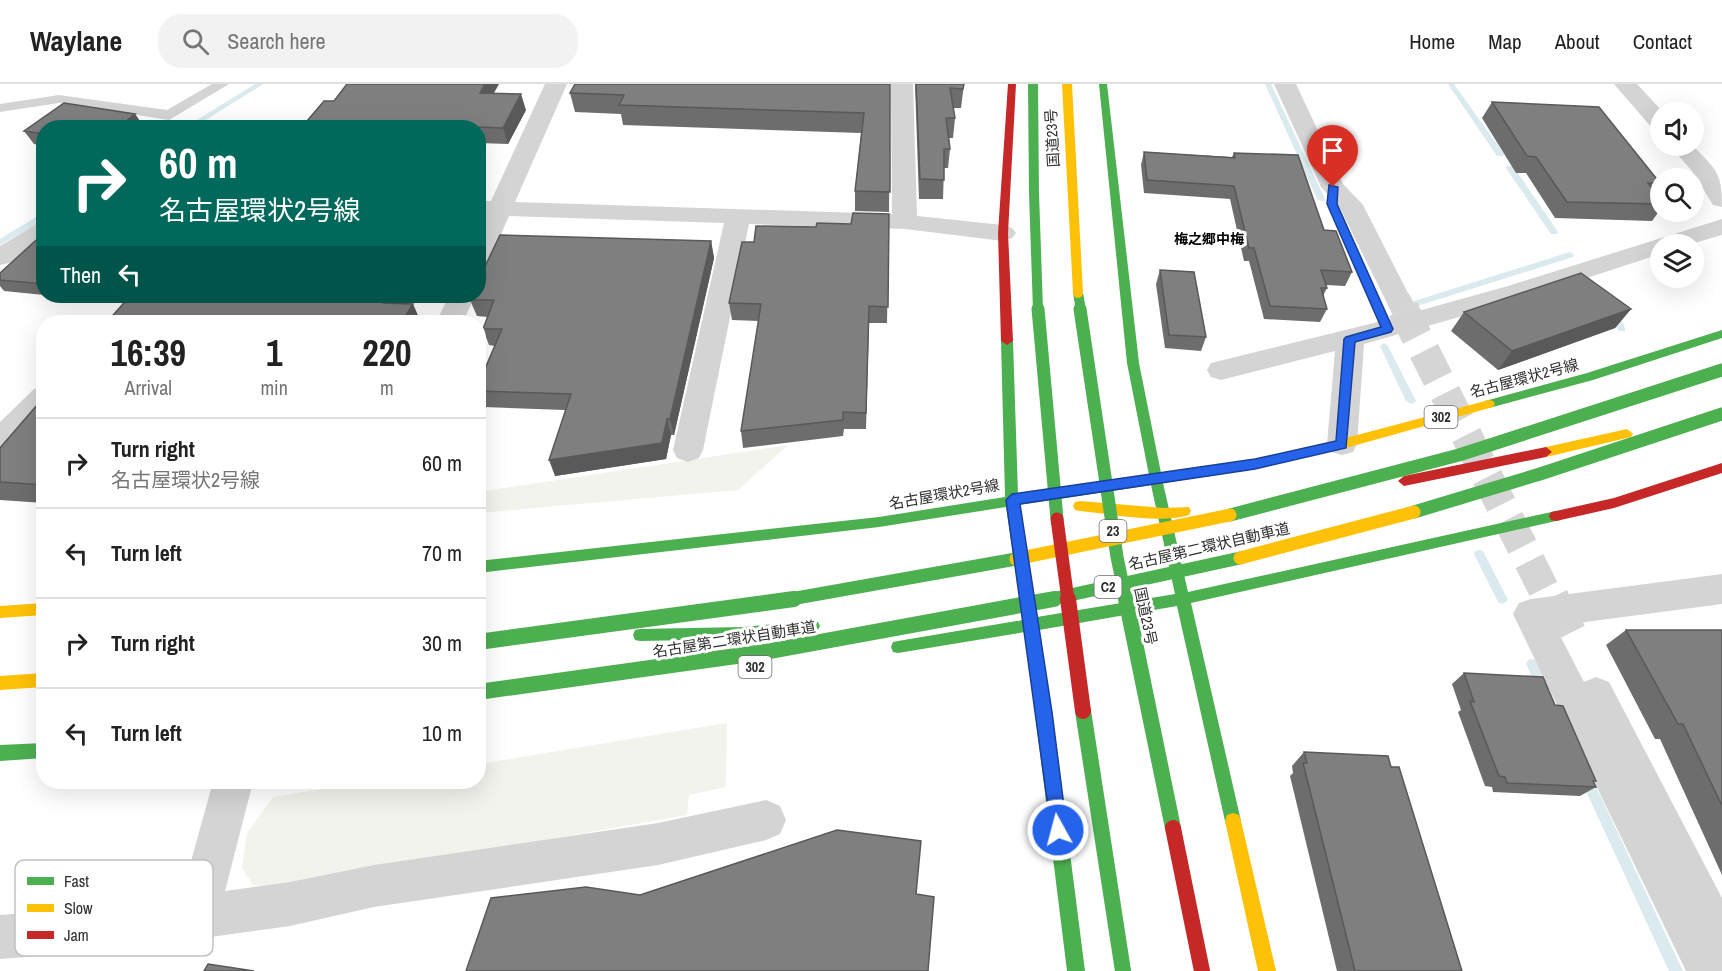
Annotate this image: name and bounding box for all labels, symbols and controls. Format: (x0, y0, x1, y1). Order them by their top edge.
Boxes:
search box (158, 14, 578, 68)
text: Waylane (30, 22, 122, 60)
icon: search (179, 25, 212, 58)
text: Search here (227, 26, 326, 56)
text: Home (1409, 27, 1455, 56)
text: Map (1488, 27, 1522, 56)
text: About (1555, 27, 1600, 56)
text: Contact (1633, 27, 1692, 56)
map controls (1650, 102, 1704, 288)
button: sound (1650, 102, 1704, 156)
street label: 国道23号 (1040, 108, 1064, 168)
pin (1307, 125, 1358, 187)
icon: arrive (1316, 134, 1349, 167)
text: 60 m (159, 135, 238, 191)
icon: right (60, 144, 138, 222)
button: search (1650, 168, 1704, 222)
text: 名古屋環状2号線 (159, 192, 360, 228)
district label: 梅之郷中梅 (1174, 230, 1244, 248)
button: layers (1650, 234, 1704, 288)
icon: left (113, 258, 146, 291)
text: Then (60, 260, 101, 290)
text: 16:39 (110, 329, 186, 377)
text: 1 (266, 329, 282, 377)
text: 220 (362, 329, 412, 377)
street label: 名古屋環状2号線 (1467, 353, 1581, 403)
text: Arrival (125, 374, 172, 401)
text: min (260, 374, 288, 401)
text: m (380, 374, 394, 401)
road number: 302 (1424, 406, 1458, 428)
text: Turn right (111, 434, 195, 464)
icon: right (60, 447, 93, 480)
text: 60 m (422, 448, 462, 478)
text: 名古屋環状2号線 (111, 466, 260, 493)
street label: 名古屋環状2号線 (887, 474, 1001, 514)
street label: 名古屋第二環状自動車道 (1126, 517, 1292, 575)
road number: 23 (1100, 520, 1126, 542)
icon: left (60, 537, 93, 570)
text: Turn left (111, 538, 182, 568)
text: 70 m (422, 538, 462, 568)
road number: C2 (1094, 576, 1122, 598)
street label: 国道23号 (1130, 585, 1162, 647)
street label: 名古屋第二環状自動車道 (651, 616, 817, 662)
icon: right (60, 627, 93, 660)
text: Turn right (111, 628, 195, 658)
text: 30 m (422, 628, 462, 658)
road number: 302 (738, 656, 771, 678)
icon: left (60, 717, 93, 750)
text: Turn left (111, 718, 182, 748)
text: 10 m (422, 718, 462, 748)
position arrow (1026, 798, 1090, 862)
legend (15, 860, 213, 956)
text: Fast (64, 870, 89, 892)
text: Slow (64, 897, 93, 919)
text: Jam (64, 924, 89, 946)

